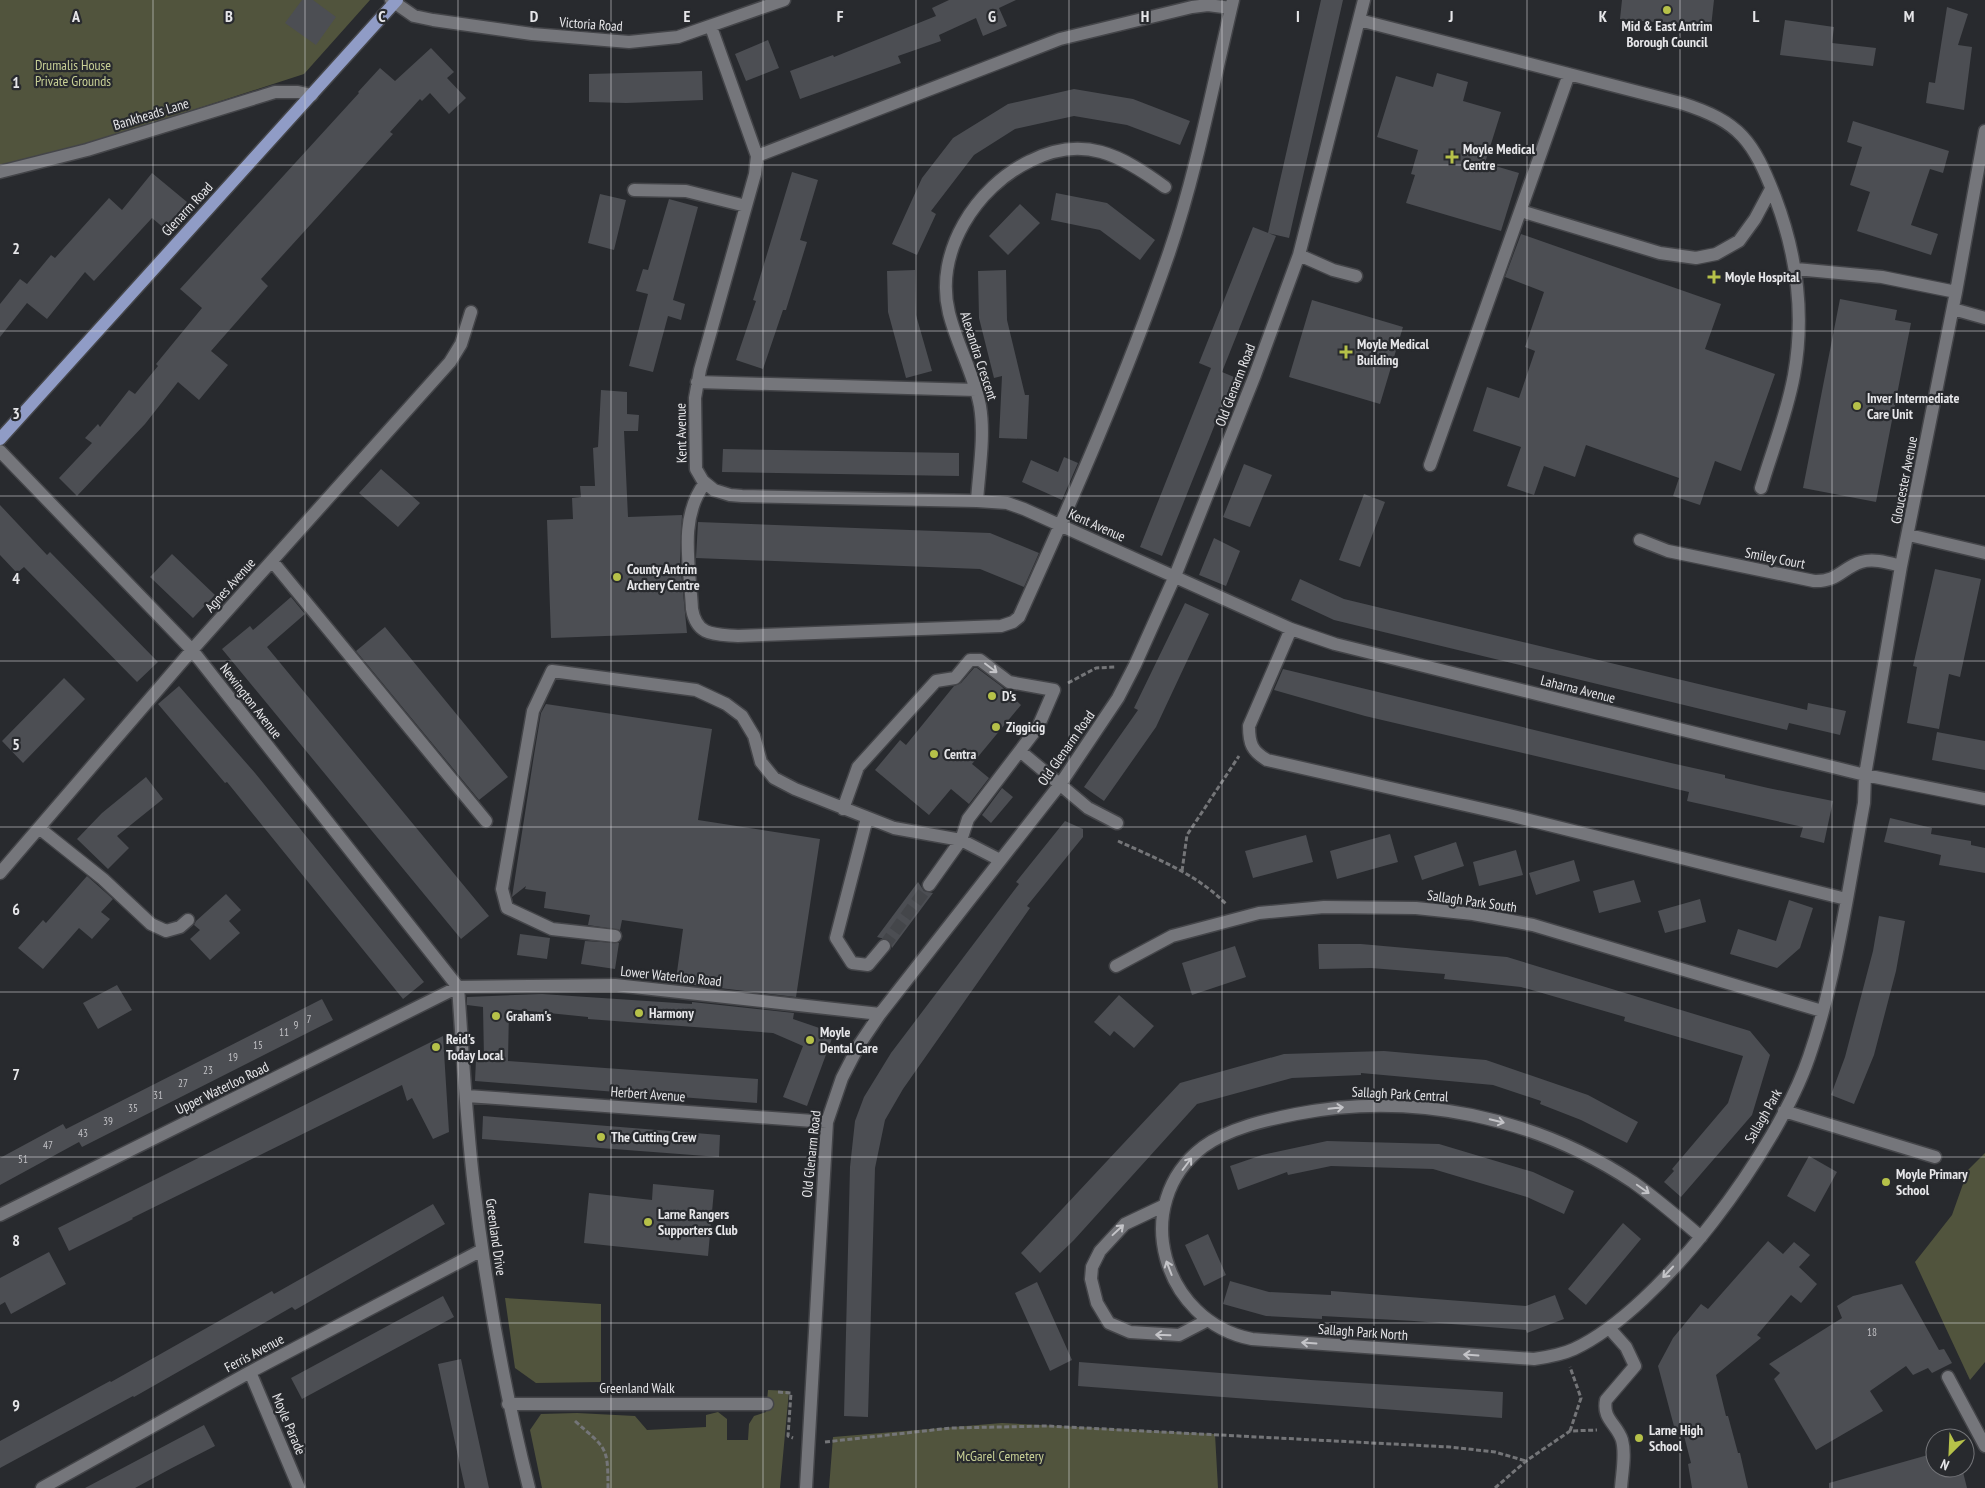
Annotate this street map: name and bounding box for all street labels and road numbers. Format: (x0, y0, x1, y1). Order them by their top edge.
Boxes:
street label: Victoria Road (558, 13, 623, 35)
street label: Bankheads Lane (111, 94, 191, 134)
street label: Glenarm Road (157, 178, 217, 240)
street label: Alexandra Crescent (956, 309, 1002, 403)
street label: Old Glenarm Road (1211, 341, 1259, 429)
street label: Kent Avenue (671, 403, 691, 463)
street label: Gloucester Avenue (1887, 434, 1921, 525)
street label: Kent Avenue (1066, 505, 1128, 546)
street label: Smiley Court (1743, 543, 1807, 573)
street label: Agnes Avenue (201, 554, 259, 616)
street label: Newington Avenue (216, 660, 286, 742)
street label: Laharna Avenue (1539, 671, 1618, 707)
street label: Old Glenarm Road (1034, 707, 1098, 789)
street label: Sallagh Park South (1426, 886, 1518, 916)
street label: Lower Waterloo Road (619, 962, 723, 990)
street label: Upper Waterloo Road (172, 1058, 272, 1118)
street label: Herbert Avenue (610, 1082, 686, 1106)
street label: Sallagh Park Central (1351, 1082, 1450, 1106)
street label: Sallagh Park (1740, 1085, 1786, 1146)
street label: Old Glenarm Road (797, 1110, 825, 1198)
street label: Greenland Drive (482, 1197, 510, 1277)
street label: Sallagh Park North (1317, 1320, 1409, 1344)
street label: Ferris Avenue (221, 1330, 287, 1376)
street label: Greenland Walk (599, 1379, 675, 1397)
street label: Moyle Parade (268, 1391, 310, 1458)

